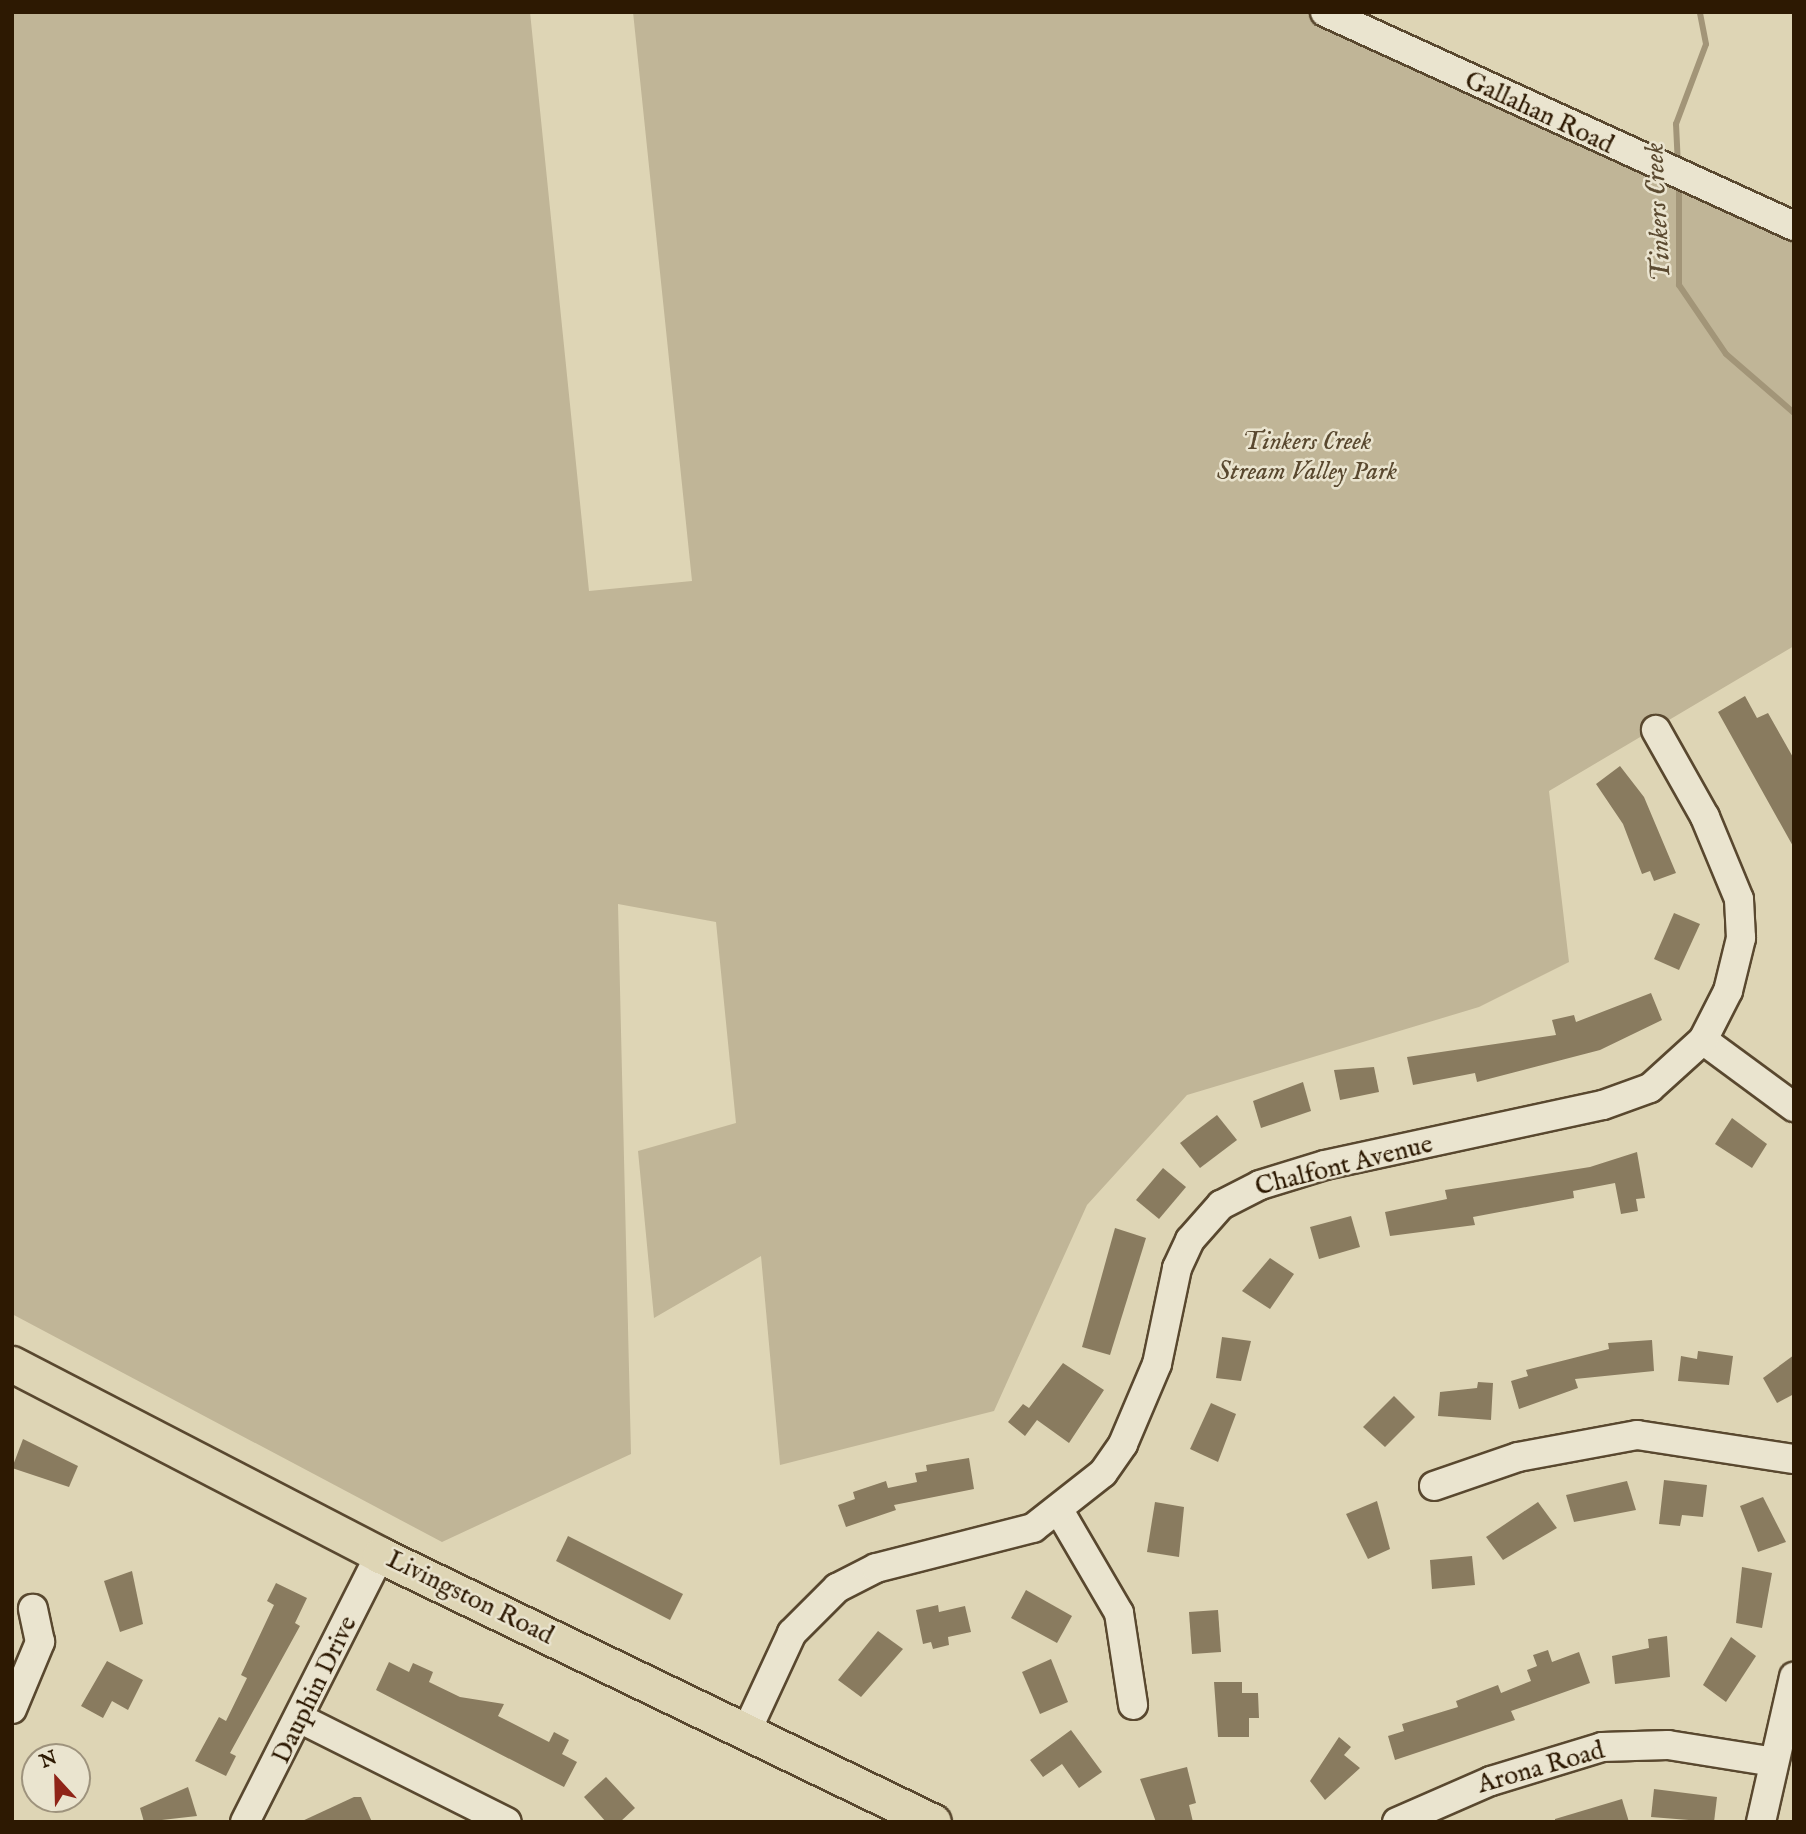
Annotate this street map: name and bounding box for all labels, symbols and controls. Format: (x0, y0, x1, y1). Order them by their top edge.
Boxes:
street label: Gallahan Road (1460, 65, 1618, 161)
water label: Tinkers Creek (1639, 142, 1679, 282)
park label: Tinkers Creek Stream Valley Park (1217, 426, 1397, 488)
street label: Chalfont Avenue (1252, 1129, 1436, 1203)
street label: Livingston Road (381, 1544, 559, 1652)
street label: Dauphin Drive (266, 1611, 364, 1769)
street label: Arona Road (1474, 1735, 1608, 1801)
north arrow (21, 1743, 91, 1813)
text: N (37, 1746, 61, 1775)

